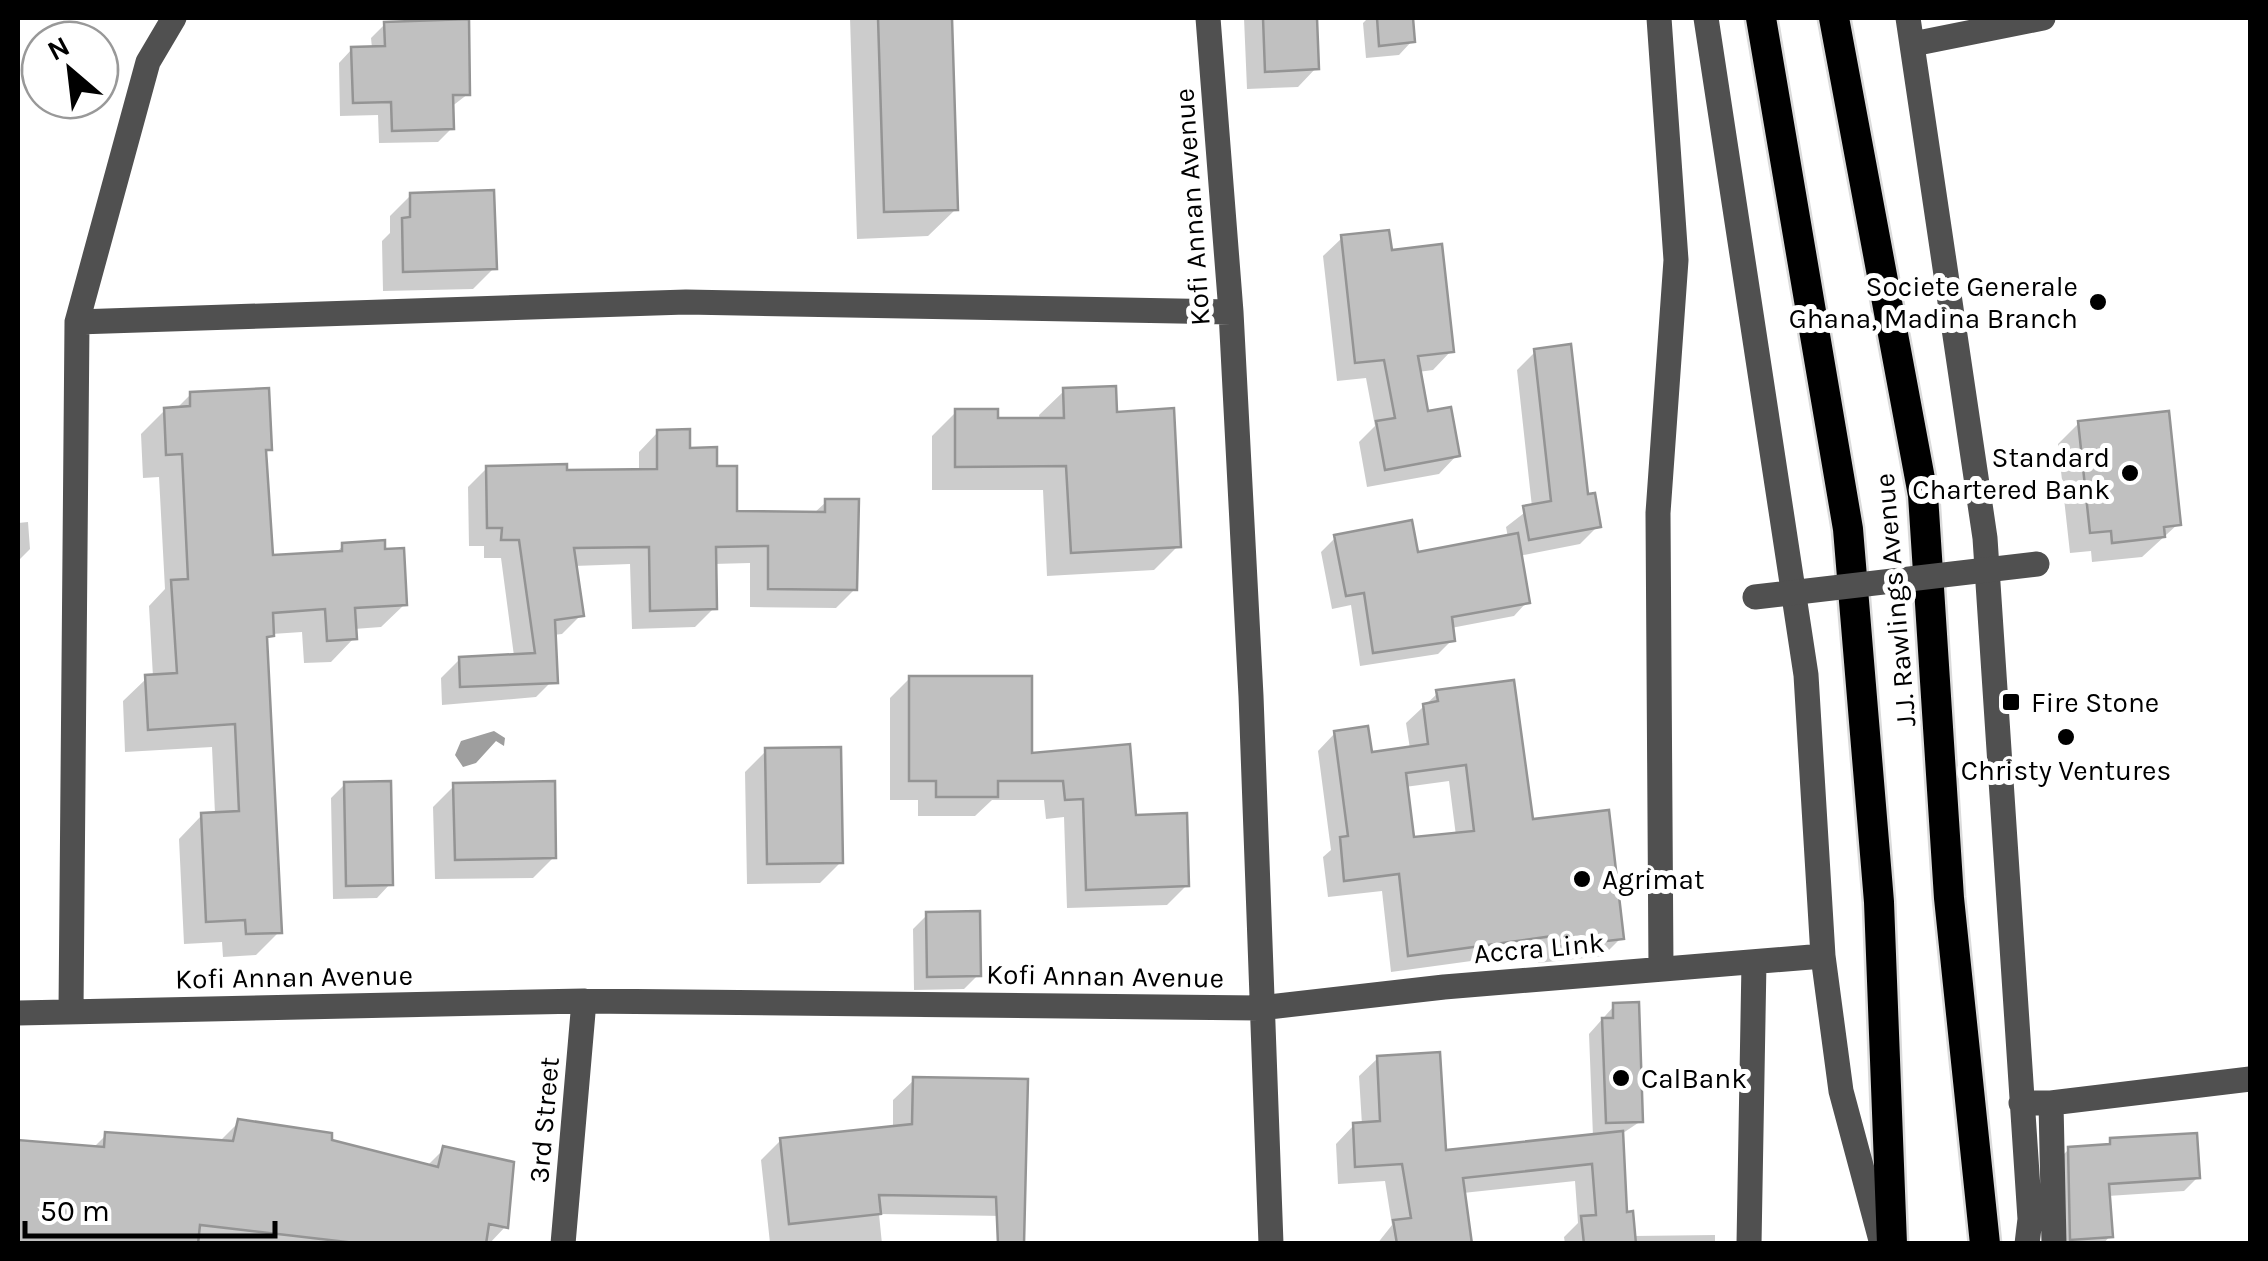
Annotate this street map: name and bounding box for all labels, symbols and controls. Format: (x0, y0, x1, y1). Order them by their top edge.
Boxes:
north arrow (20, 20, 120, 120)
text: N (42, 29, 75, 68)
street label: Kofi Annan Avenue (1167, 87, 1217, 327)
place label: Societe Generale Ghana, Madina Branch (1789, 270, 2078, 335)
marker: Societe Generale Ghana, Madina Branch (2087, 291, 2109, 313)
place label: Standard Chartered Bank (1912, 441, 2110, 506)
marker: Standard Chartered Bank (2119, 462, 2141, 484)
street label: J.J. Rawlings Avenue (1867, 472, 1923, 728)
place label: Fire Stone (2031, 686, 2159, 719)
marker: Fire Stone (2000, 691, 2022, 713)
marker: Christy Ventures (2055, 726, 2077, 748)
place label: Christy Ventures (1961, 754, 2171, 787)
place label: Agrimat (1602, 863, 1705, 896)
marker: Agrimat (1571, 868, 1593, 890)
street label: Accra Link (1472, 926, 1606, 970)
street label: Kofi Annan Avenue (986, 957, 1224, 995)
street label: Kofi Annan Avenue (175, 958, 413, 996)
street label: 3rd Street (522, 1055, 566, 1185)
place label: CalBank (1641, 1062, 1747, 1095)
marker: CalBank (1610, 1067, 1632, 1089)
scale bar (25, 1176, 275, 1238)
text: 50 m (40, 1193, 110, 1229)

